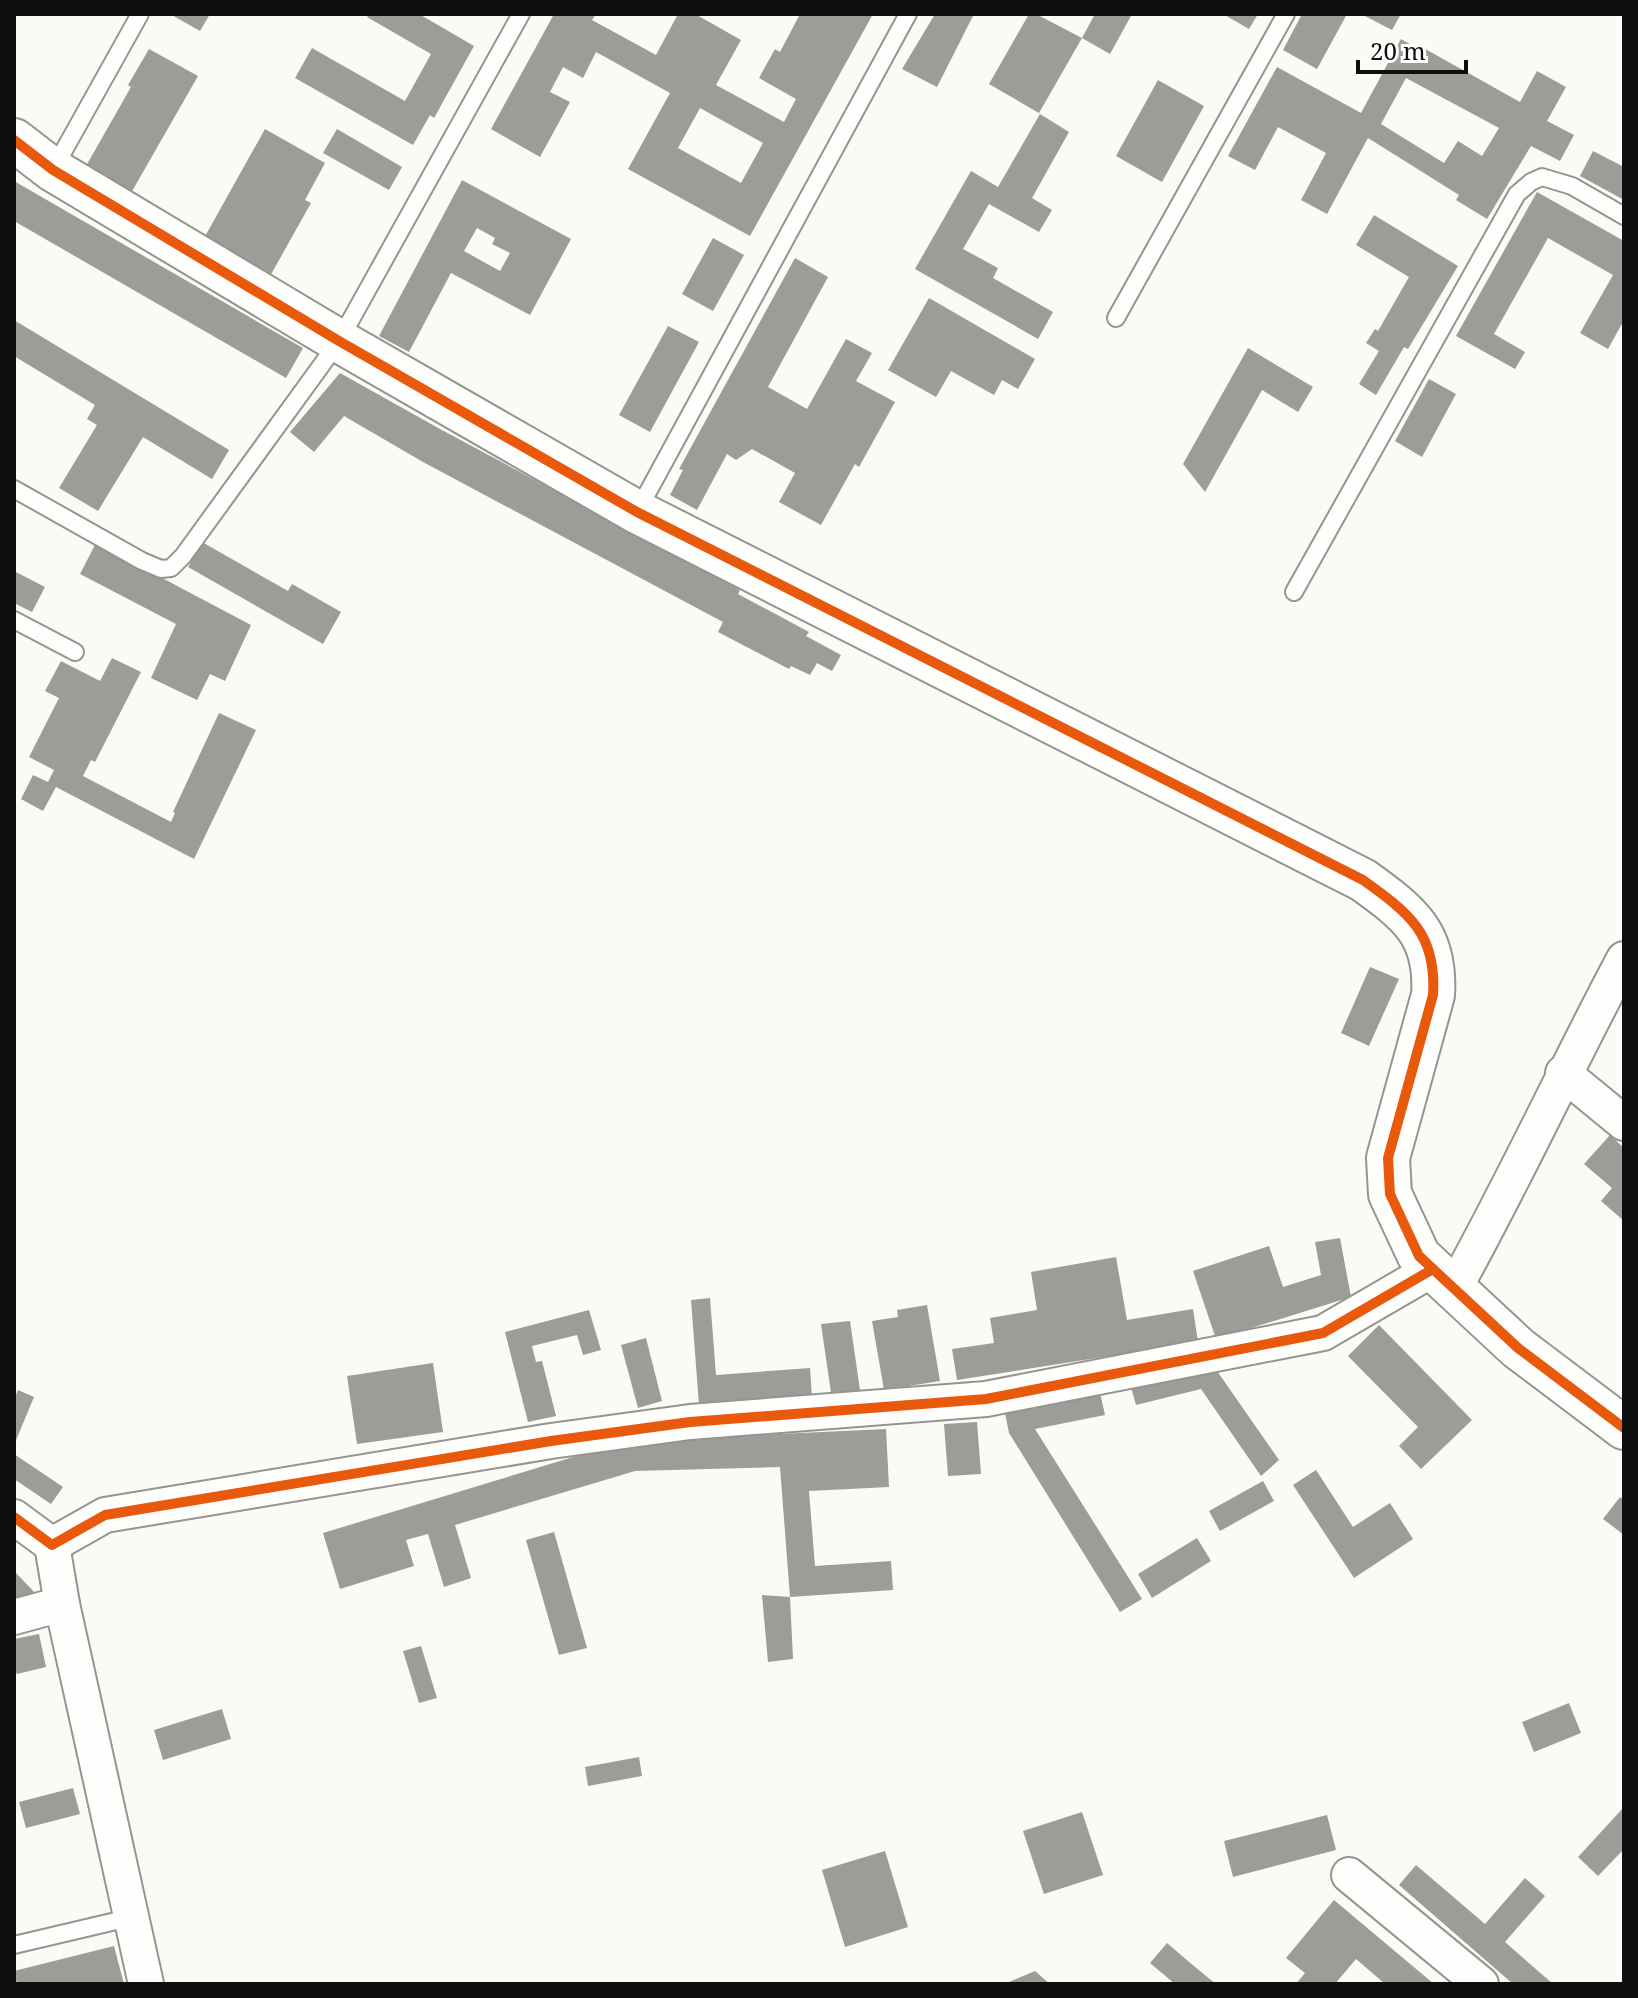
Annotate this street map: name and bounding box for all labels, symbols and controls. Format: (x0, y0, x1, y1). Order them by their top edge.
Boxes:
scale bar (1358, 24, 1466, 74)
text: 20 m (1370, 34, 1426, 67)

